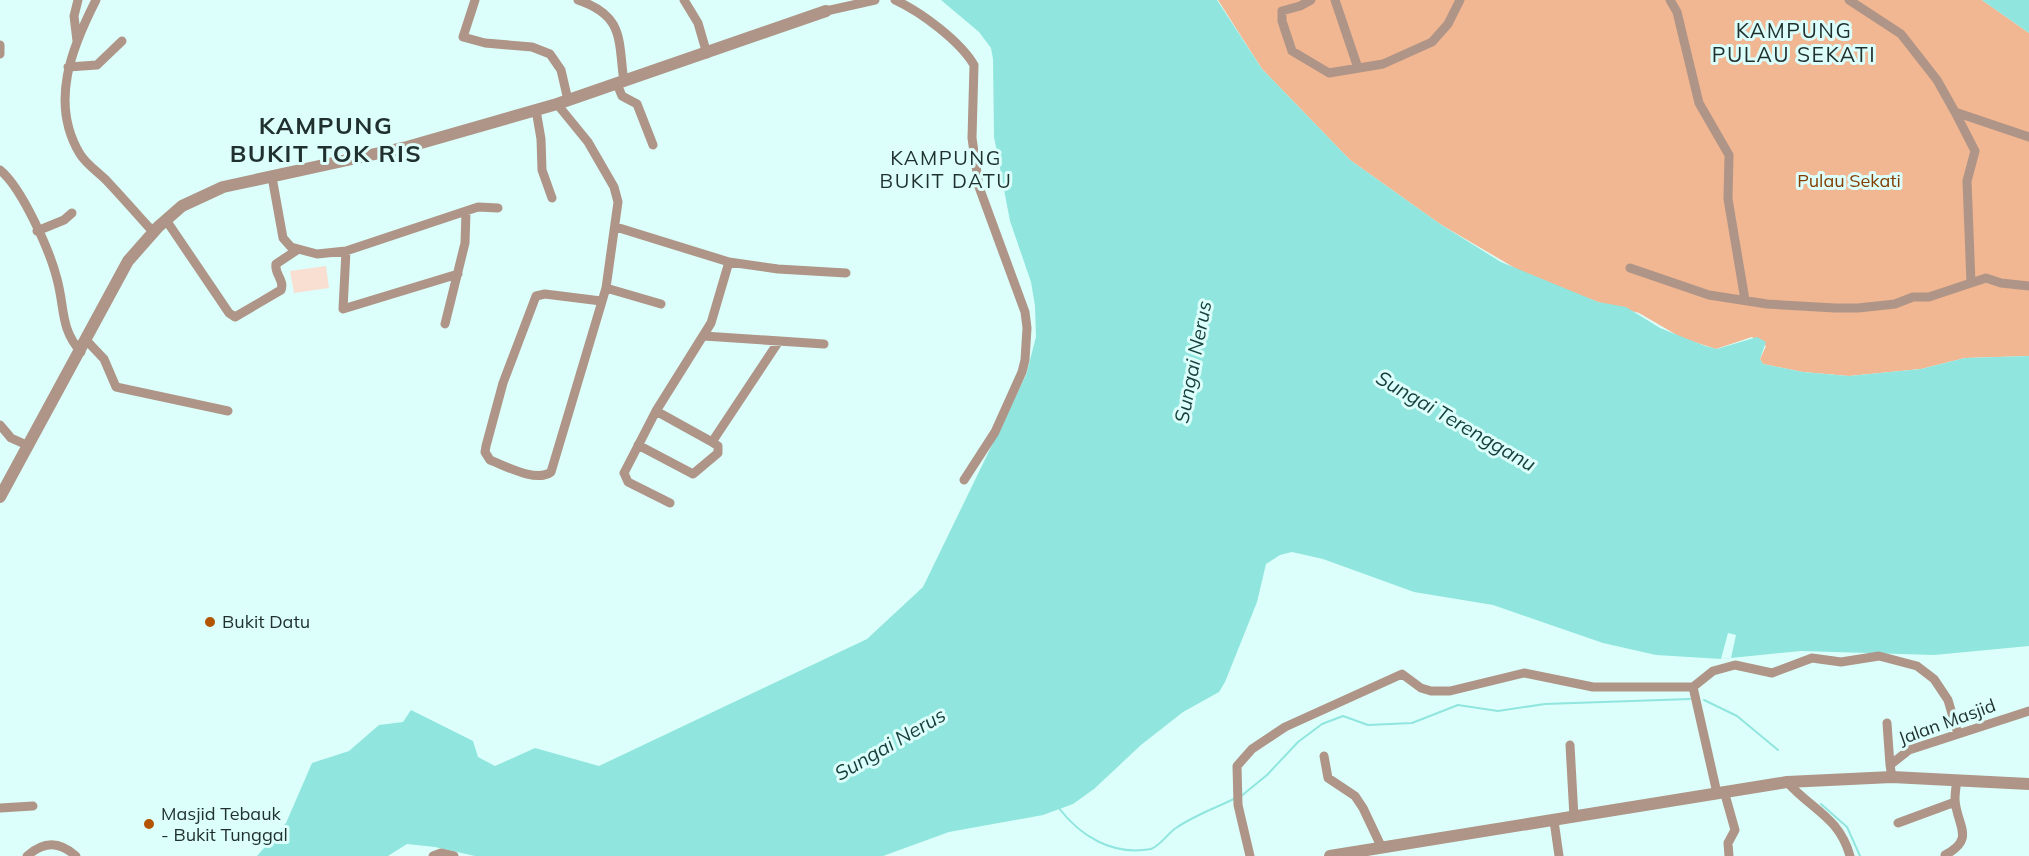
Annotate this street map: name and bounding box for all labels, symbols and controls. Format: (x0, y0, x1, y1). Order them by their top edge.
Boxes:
district label: KAMPUNG PULAU SEKATI (1712, 17, 1876, 67)
district label: KAMPUNG BUKIT TOK RIS (230, 110, 422, 168)
district label: KAMPUNG BUKIT DATU (880, 145, 1012, 193)
park label: Pulau Sekati (1797, 169, 1901, 192)
water label: Sungai Nerus (1168, 298, 1217, 425)
water label: Sungai Terengganu (1372, 365, 1541, 476)
place label: Bukit Datu (222, 610, 310, 633)
marker: Bukit Datu (203, 615, 217, 629)
street label: Jalan Masjid (1895, 693, 1998, 750)
water label: Sungai Nerus (830, 702, 950, 785)
place label: Masjid Tebauk - Bukit Tunggal (161, 802, 288, 846)
marker: Masjid Tebauk - Bukit Tunggal (142, 817, 156, 831)

